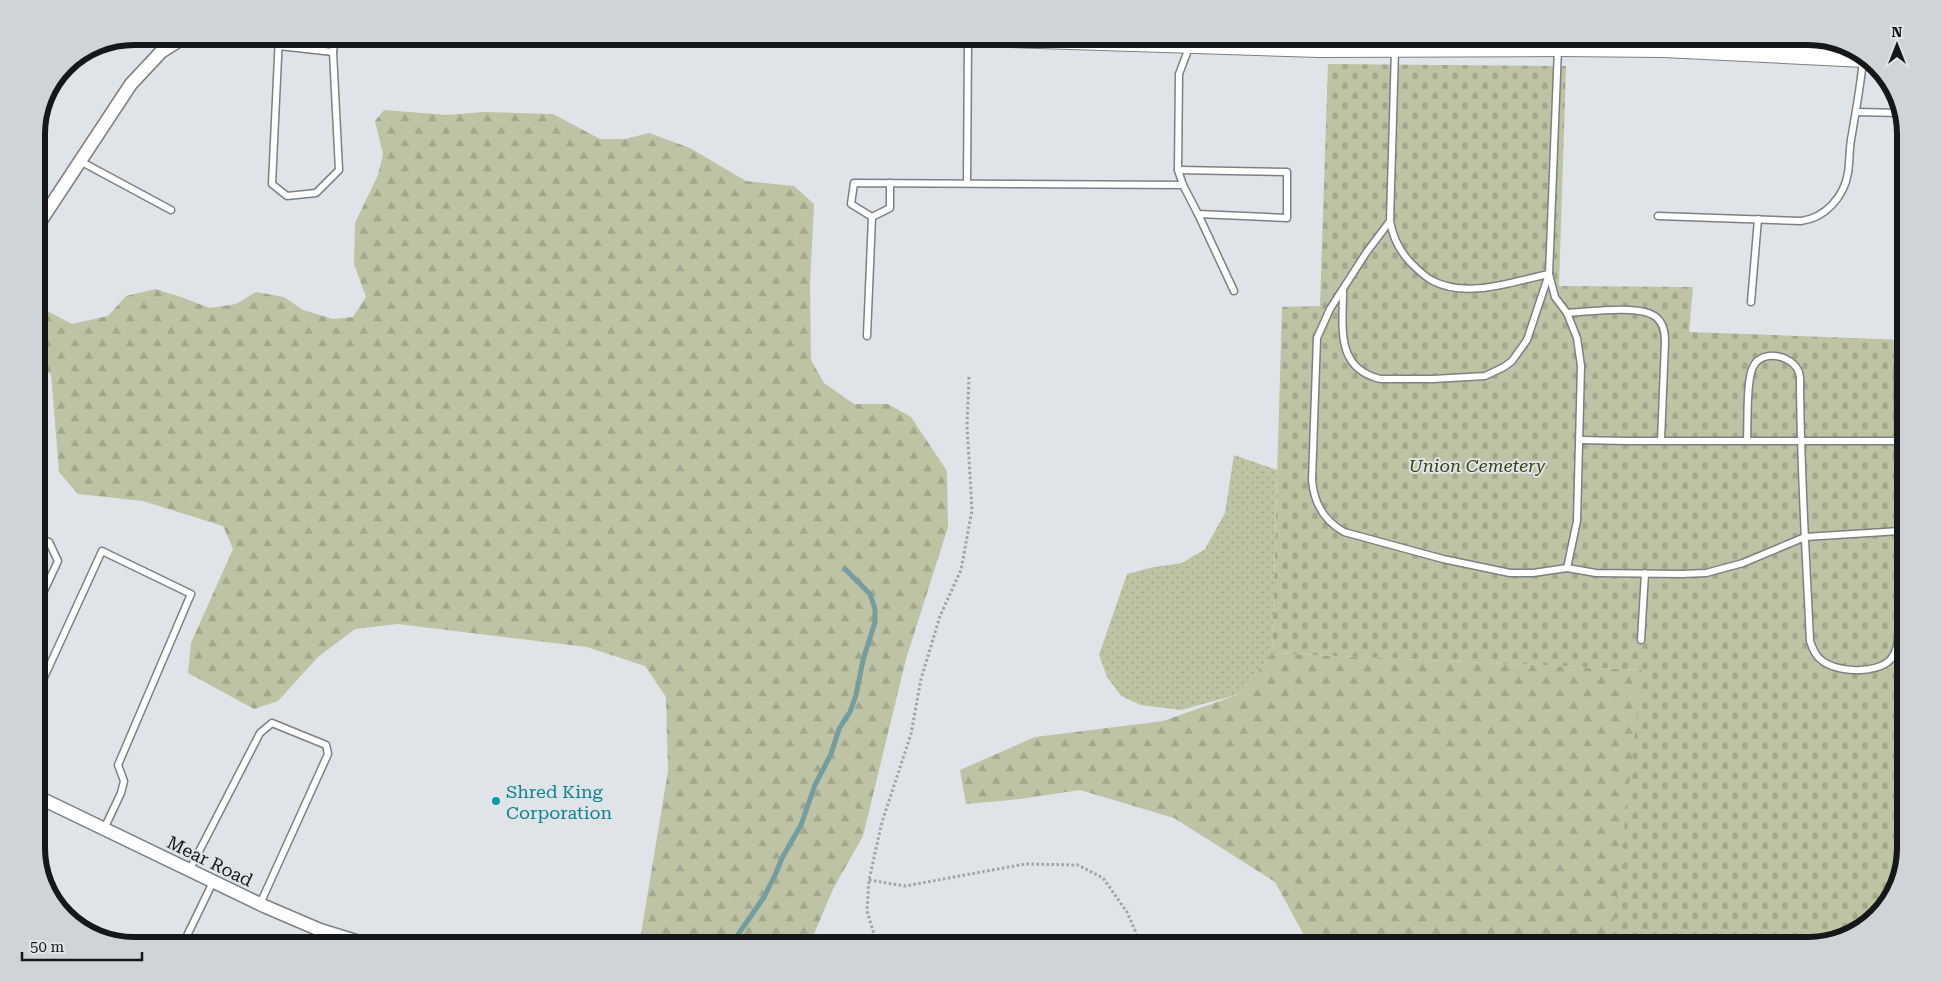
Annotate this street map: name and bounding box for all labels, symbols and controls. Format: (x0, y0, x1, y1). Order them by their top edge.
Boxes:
north arrow (1872, 20, 1922, 70)
text: N (1892, 24, 1903, 40)
park label: Union Cemetery (1409, 455, 1546, 476)
place label: Shred King Corporation (506, 781, 613, 823)
marker: Shred King Corporation (490, 795, 502, 807)
street label: Mear Road (164, 831, 257, 891)
scale bar (22, 930, 142, 962)
text: 50 m (30, 938, 65, 956)

